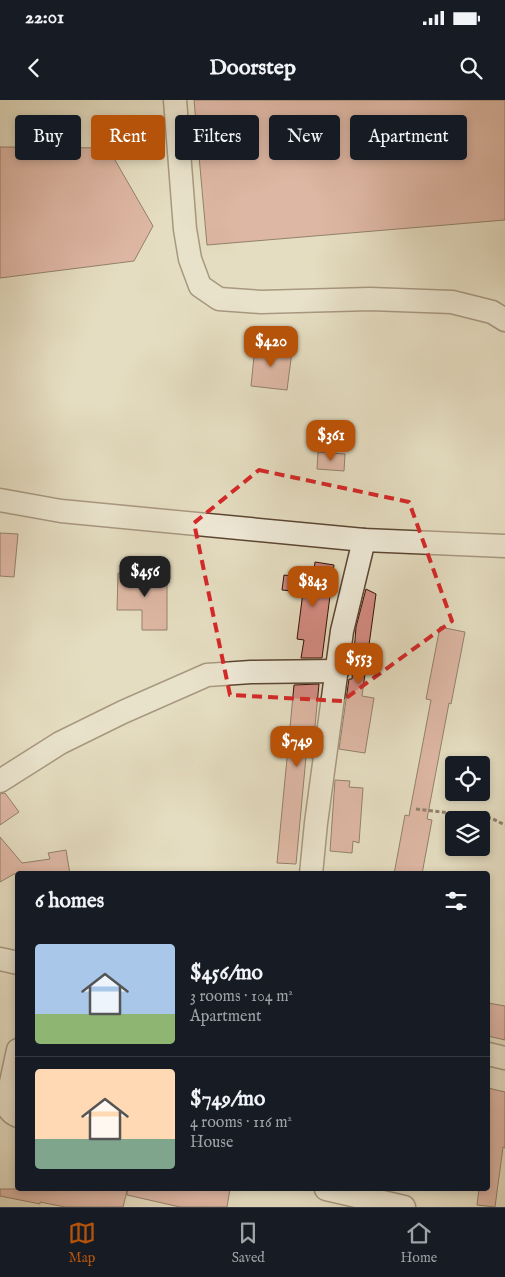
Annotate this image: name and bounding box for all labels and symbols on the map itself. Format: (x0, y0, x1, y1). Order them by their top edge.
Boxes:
pin: $420 (241, 326, 301, 368)
pin: $361 (301, 420, 361, 462)
pin: $456 (115, 556, 175, 598)
pin: $843 (283, 566, 343, 608)
pin: $553 (329, 642, 389, 685)
pin: $749 (267, 726, 327, 768)

